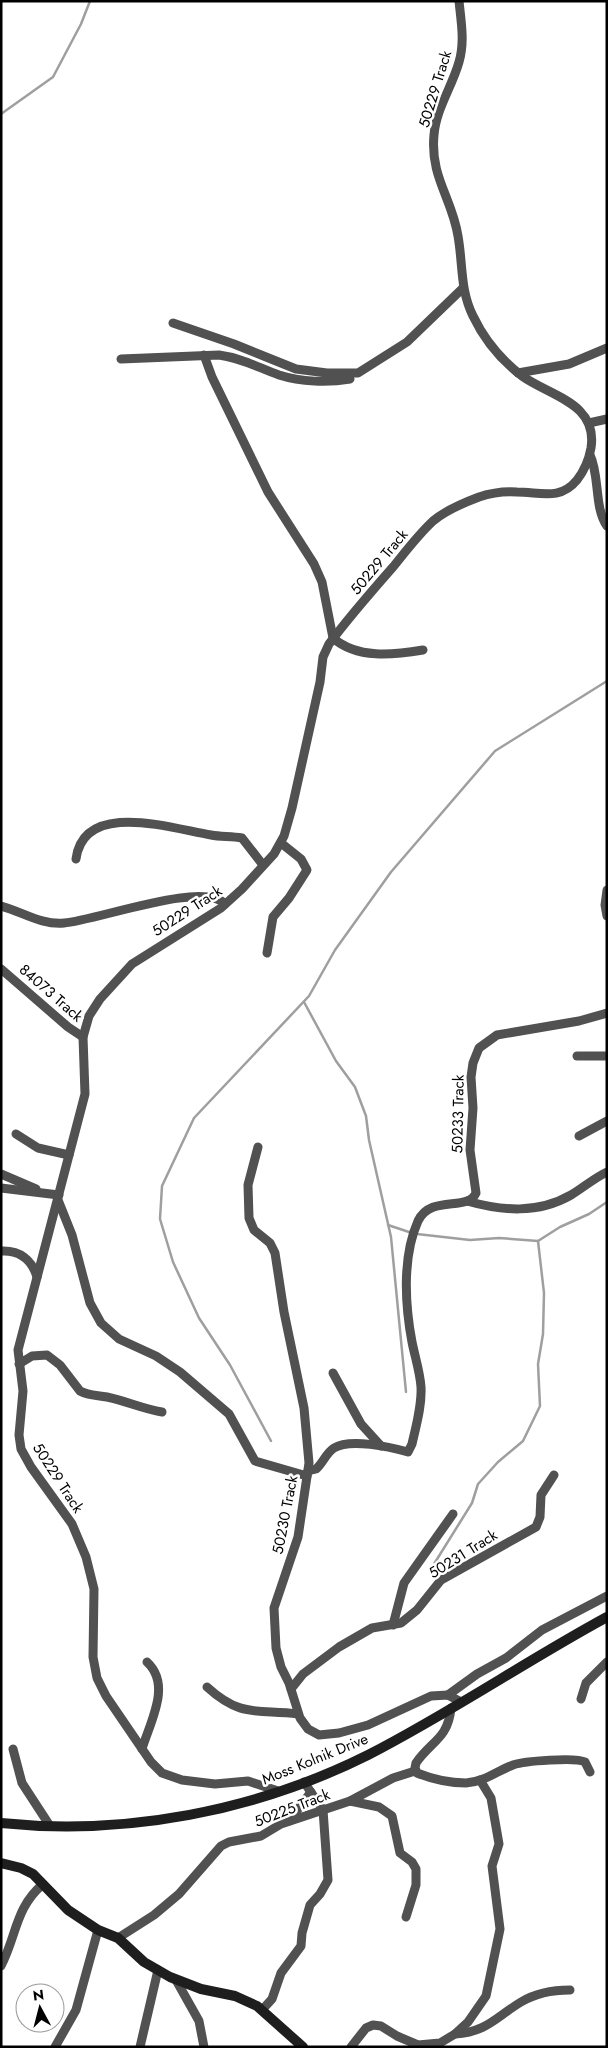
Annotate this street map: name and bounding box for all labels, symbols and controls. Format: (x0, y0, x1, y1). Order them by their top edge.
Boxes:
street label: 50229 Track (413, 47, 457, 130)
street label: 50229 Track (345, 524, 413, 600)
street label: 50229 Track (148, 880, 227, 942)
street label: 84073 Track (14, 959, 88, 1027)
street label: 50233 Track (446, 1074, 470, 1154)
street label: 50229 Track (27, 1439, 89, 1518)
street label: 50230 Track (267, 1473, 303, 1556)
street label: 50231 Track (424, 1524, 502, 1584)
street label: Moss Kolnik Drive (259, 1728, 372, 1790)
street label: 50225 Track (251, 1783, 333, 1832)
north arrow (15, 1983, 65, 2033)
text: N (32, 1984, 45, 2006)

